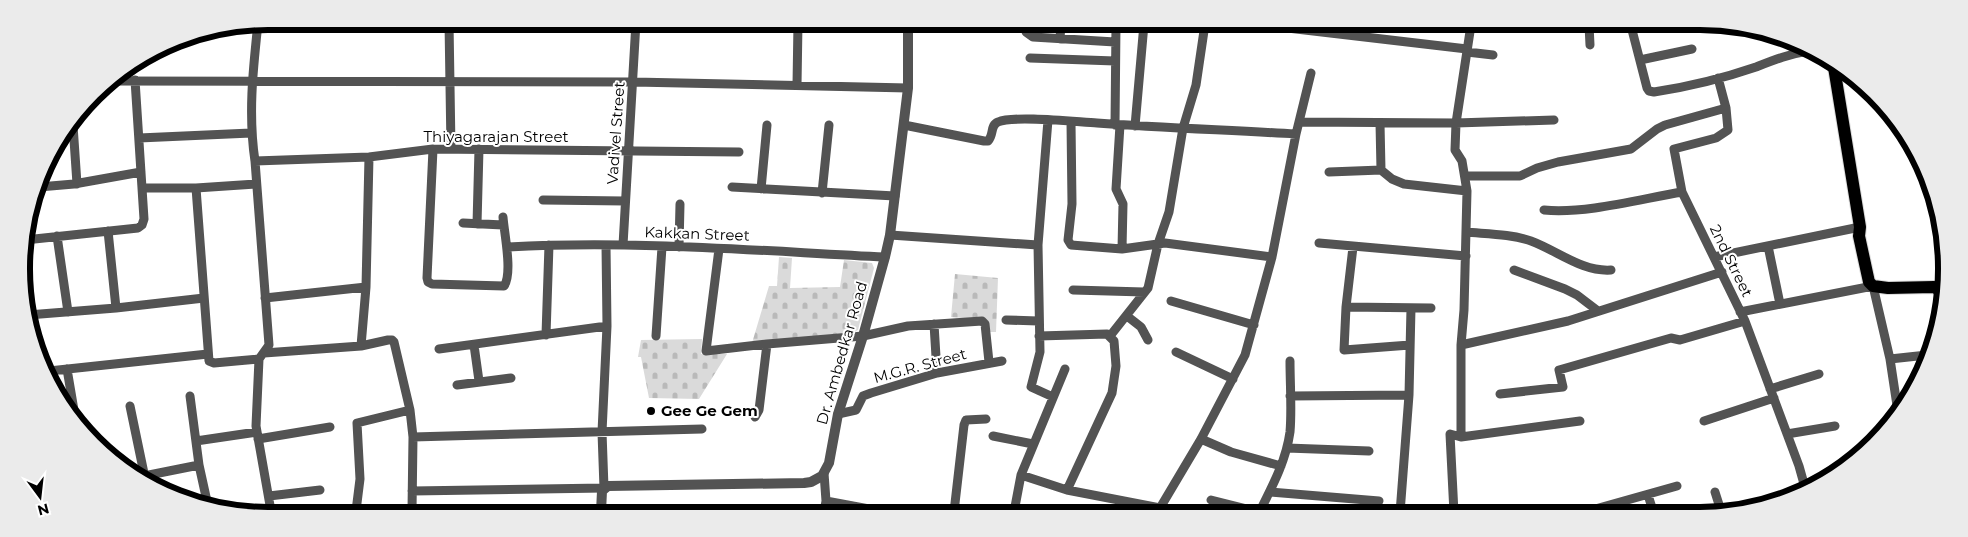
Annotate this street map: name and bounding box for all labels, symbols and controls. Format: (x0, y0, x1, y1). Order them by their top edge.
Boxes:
street label: Vadivel Street (602, 81, 629, 185)
street label: Thiyagarajan Street (423, 127, 569, 146)
street label: Kakkan Street (644, 222, 750, 245)
street label: 2nd Street (1706, 222, 1757, 300)
street label: Dr. Ambedkar Road (812, 279, 871, 427)
street label: M.G.R. Street (871, 344, 968, 387)
place label: Gee Ge Gem (661, 401, 758, 420)
marker: Gee Ge Gem (645, 405, 657, 417)
north arrow (15, 472, 65, 522)
text: N (36, 499, 51, 520)

